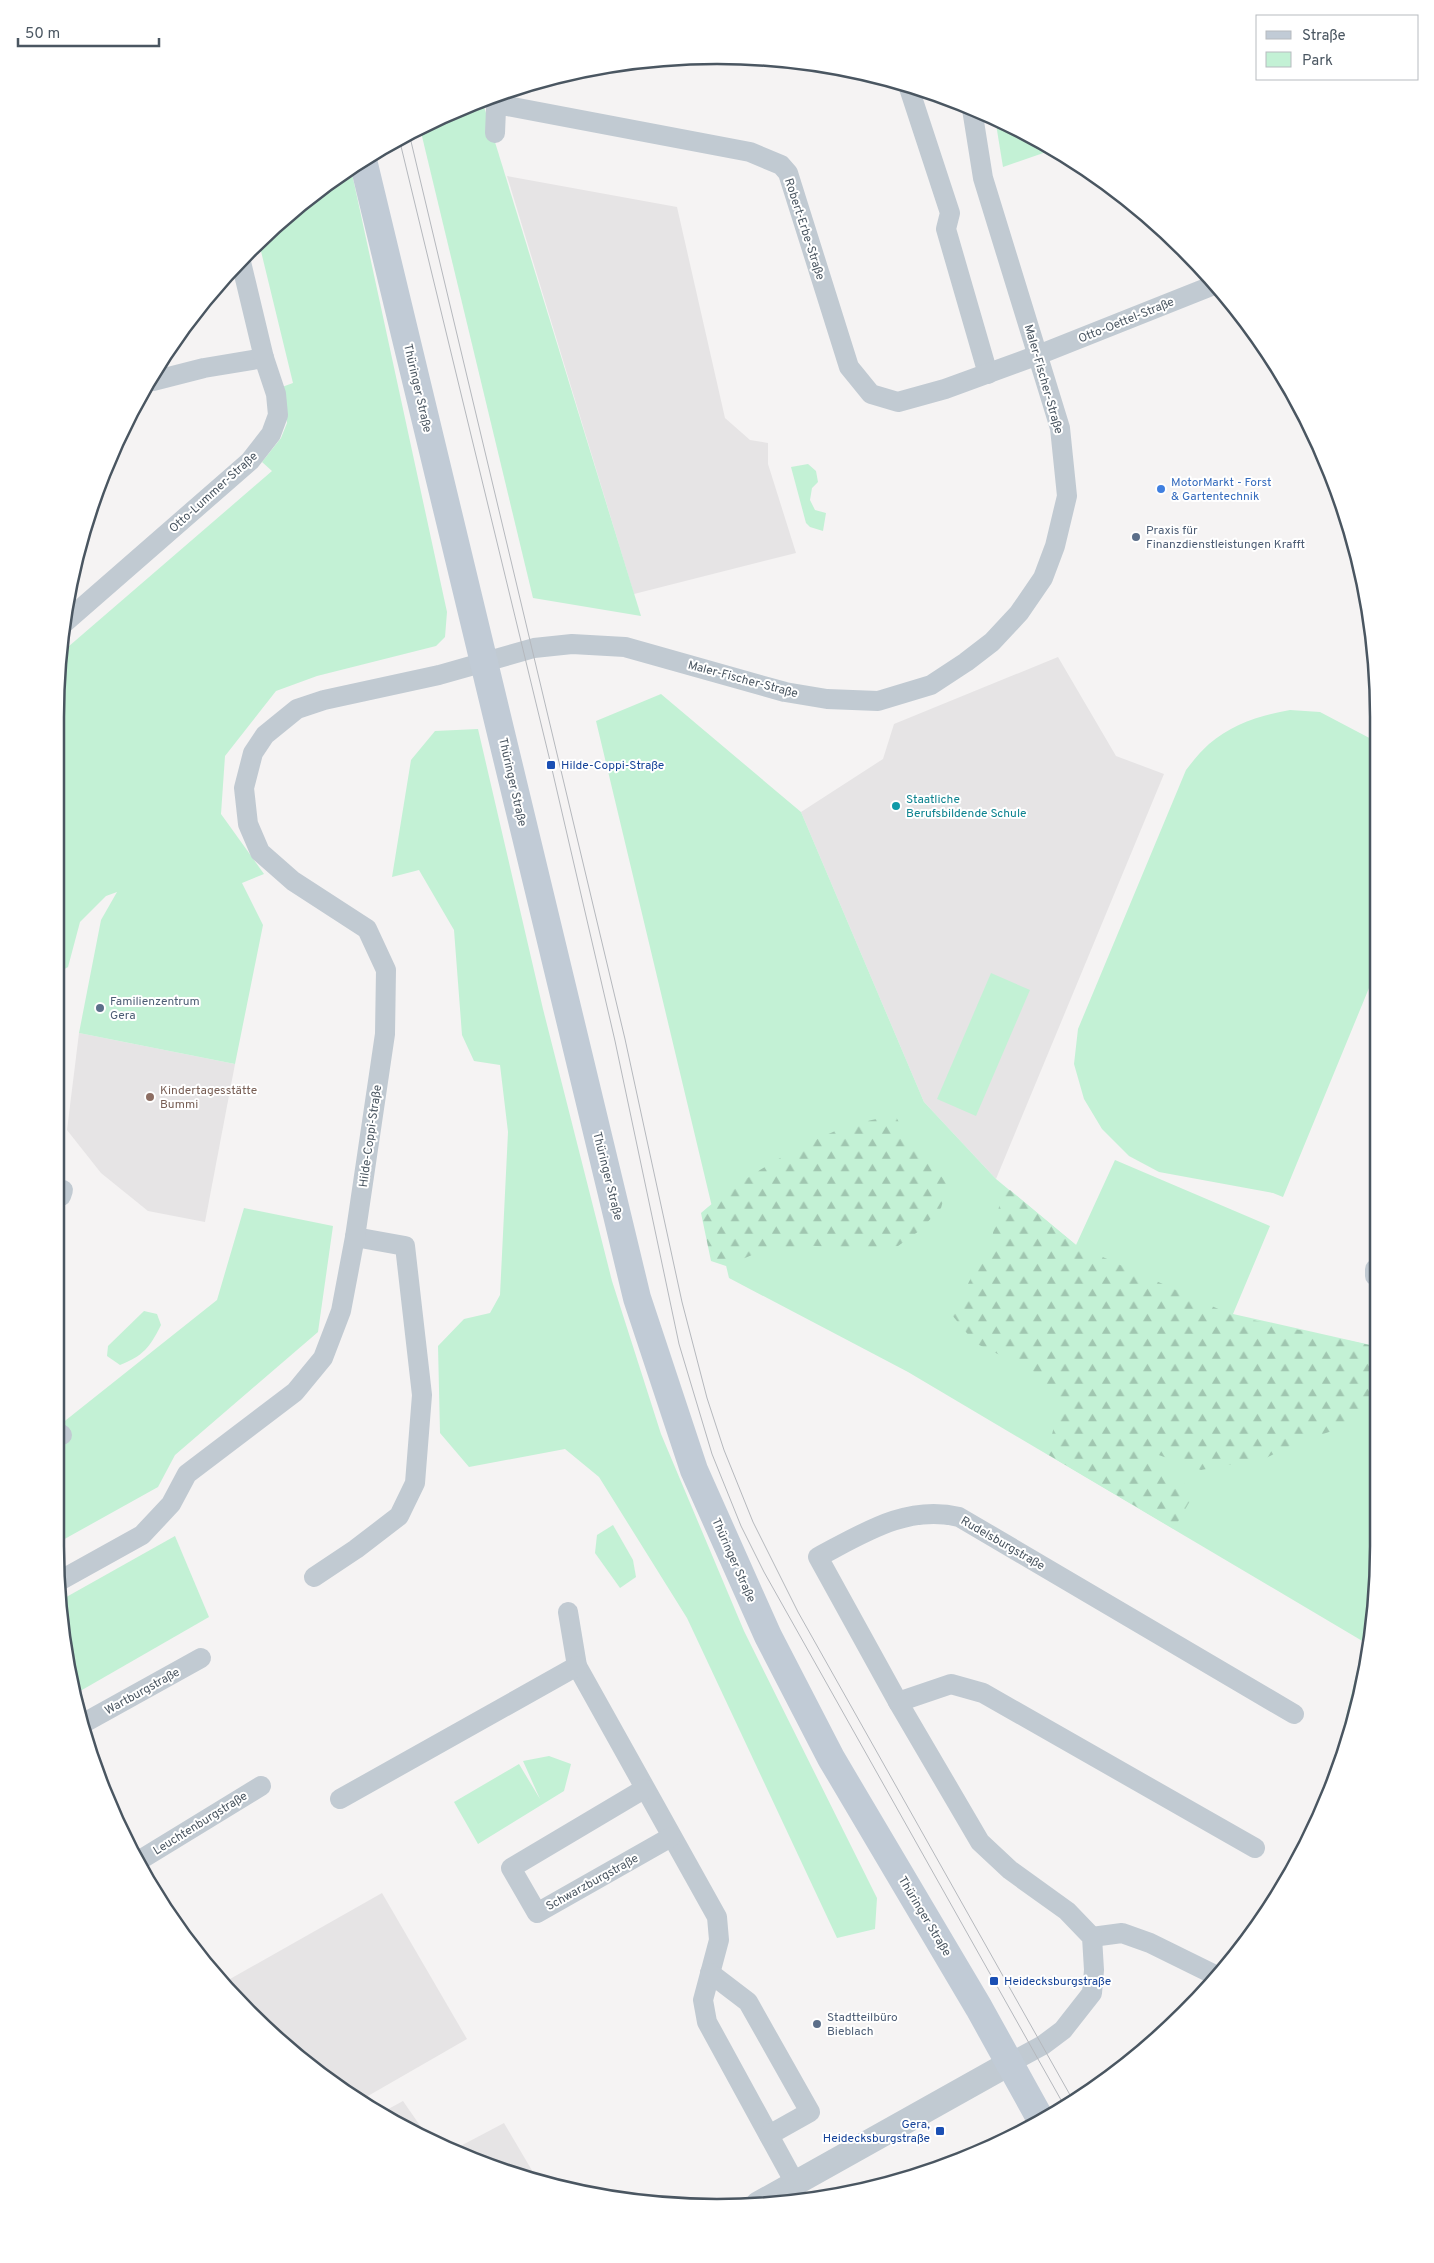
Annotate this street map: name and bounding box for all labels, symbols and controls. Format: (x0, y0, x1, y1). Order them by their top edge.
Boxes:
scale bar (18, 15, 159, 47)
legend (1256, 15, 1419, 80)
text: 50 m (25, 25, 60, 44)
text: Straße (1302, 27, 1346, 46)
text: Park (1302, 52, 1333, 71)
street label: Robert-Erbe-Straße (780, 176, 828, 282)
street label: Otto-Oettel-Straße (1076, 294, 1177, 347)
street label: Maler-Fischer-Straße (1020, 323, 1066, 436)
street label: Thüringer Straße (399, 342, 435, 434)
street label: Otto-Lummer-Straße (166, 449, 261, 537)
place label: MotorMarkt - Forst & Gartentechnik (1171, 475, 1272, 505)
marker: MotorMarkt - Forst & Gartentechnik (1155, 483, 1167, 495)
place label: Praxis für Finanzdienstleistungen Krafft (1146, 523, 1305, 553)
marker: Praxis für Finanzdienstleistungen Krafft (1130, 531, 1142, 543)
street label: Maler-Fischer-Straße (686, 658, 799, 702)
street label: Thüringer Straße (494, 736, 530, 828)
place label: Hilde-Coppi-Straße (561, 758, 664, 774)
marker: Hilde-Coppi-Straße (545, 759, 557, 771)
place label: Staatliche Berufsbildende Schule (906, 792, 1026, 822)
marker: Staatliche Berufsbildende Schule (890, 800, 902, 812)
place label: Familienzentrum Gera (110, 994, 200, 1024)
marker: Familienzentrum Gera (94, 1002, 106, 1014)
place label: Kindertagesstätte Bummi (160, 1083, 257, 1113)
street label: Hilde-Coppi-Straße (356, 1084, 386, 1188)
marker: Kindertagesstätte Bummi (144, 1091, 156, 1103)
street label: Thüringer Straße (588, 1130, 626, 1222)
street label: Rudelsburgstraße (958, 1513, 1047, 1574)
street label: Thüringer Straße (707, 1516, 759, 1605)
street label: Wartburgstraße (102, 1665, 183, 1719)
street label: Leuchtenburgstraße (150, 1788, 251, 1859)
street label: Schwarzburgstraße (543, 1851, 642, 1915)
street label: Thüringer Straße (894, 1873, 954, 1960)
place label: Heidecksburgstraße (1004, 1974, 1111, 1990)
marker: Heidecksburgstraße (988, 1975, 1000, 1987)
place label: Stadtteilbüro Bieblach (827, 2010, 898, 2040)
marker: Stadtteilbüro Bieblach (811, 2018, 823, 2030)
place label: Gera, Heidecksburgstraße (823, 2117, 930, 2147)
marker: Gera, Heidecksburgstraße (934, 2125, 946, 2137)

